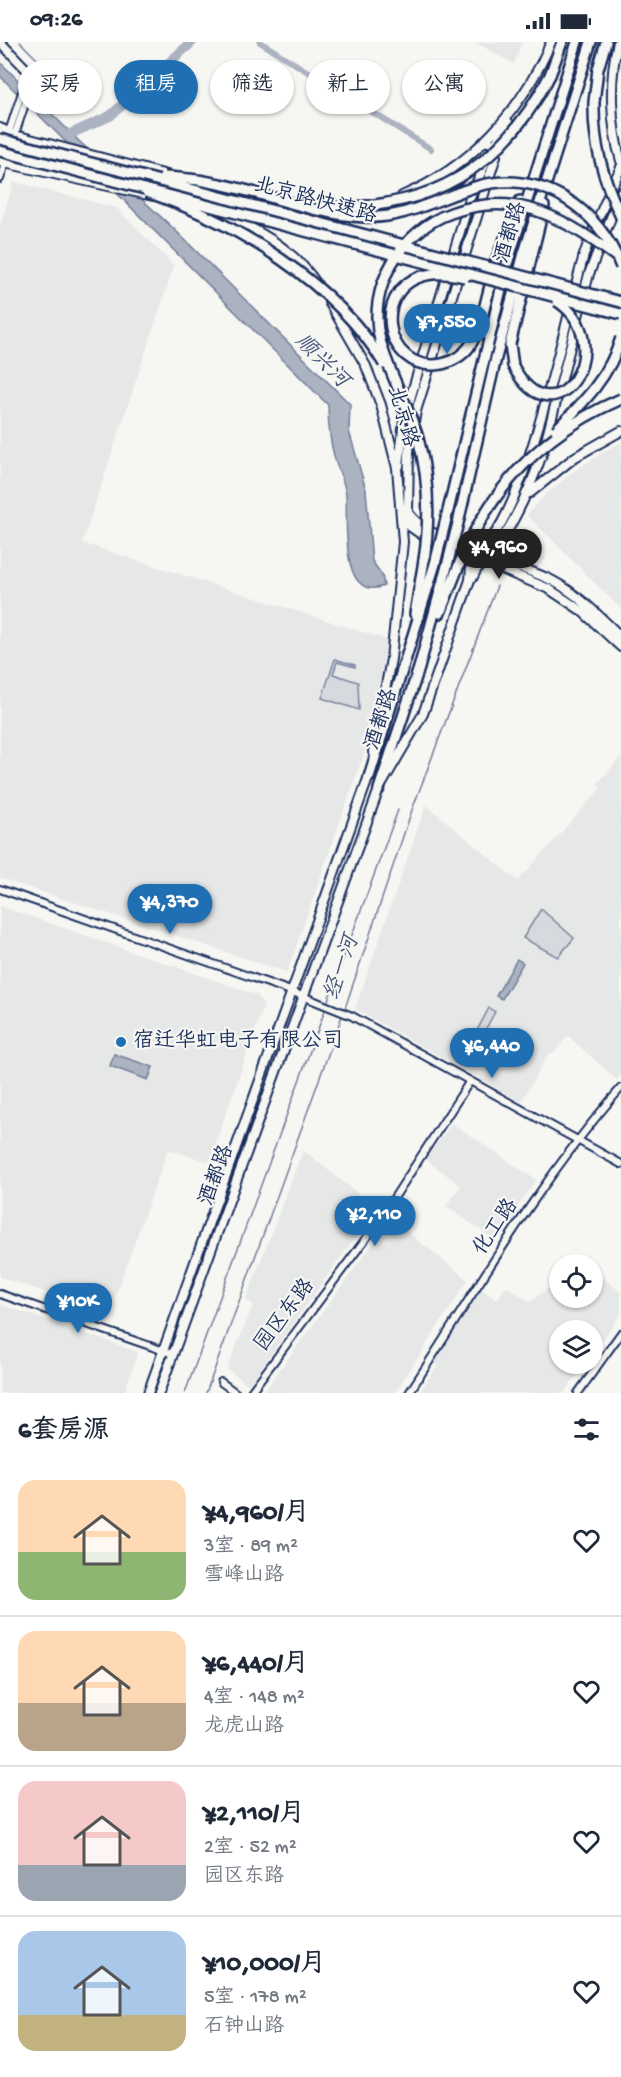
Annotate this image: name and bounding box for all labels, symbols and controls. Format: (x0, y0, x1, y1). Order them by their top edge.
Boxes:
text: 09:26 (30, 8, 82, 34)
chip: 买房 (18, 60, 102, 114)
chip: 租房 (114, 60, 198, 114)
chip: 筛选 (210, 60, 294, 114)
chip: 新上 (306, 60, 390, 114)
chip: 公寓 (402, 60, 486, 114)
street label: 北京路快速路 (251, 172, 380, 230)
street label: 酒都路 (489, 199, 533, 267)
pin: ¥7,550 (398, 304, 496, 355)
text: ¥7,550 (418, 312, 476, 335)
water label: 顺兴河 (288, 329, 356, 397)
street label: 北京路 (380, 383, 424, 451)
pin: ¥4,960 (450, 529, 548, 580)
text: ¥4,960 (471, 537, 527, 560)
street label: 酒都路 (359, 686, 405, 754)
pin: ¥4,370 (121, 884, 219, 935)
text: ¥4,370 (141, 892, 199, 915)
water label: 经一河 (319, 929, 367, 1003)
place label: 宿迁华虹电子有限公司 (133, 1028, 343, 1055)
pin: ¥6,440 (443, 1028, 541, 1079)
marker: 宿迁华虹电子有限公司 (114, 1035, 128, 1049)
text: ¥6,440 (464, 1036, 520, 1059)
street label: 酒都路 (194, 1141, 241, 1210)
street label: 化工路 (467, 1194, 525, 1261)
pin: ¥2,110 (326, 1196, 424, 1247)
text: ¥2,110 (349, 1204, 401, 1227)
map controls (549, 1254, 603, 1374)
button: locate (549, 1254, 603, 1308)
street label: 园区东路 (249, 1274, 321, 1357)
pin: ¥10K (42, 1283, 114, 1334)
text: ¥10K (58, 1291, 98, 1314)
button: layers (549, 1320, 603, 1374)
icon: filters (570, 1413, 603, 1446)
text: 6套房源 (18, 1417, 109, 1448)
text: ¥4,960/月 (204, 1499, 310, 1530)
icon: home (66, 1504, 138, 1576)
icon: heart (570, 1524, 603, 1557)
text: 3室 · 89 m² (204, 1536, 298, 1559)
text: 雪峰山路 (204, 1565, 284, 1588)
text: ¥6,440/月 (204, 1650, 309, 1681)
icon: home (66, 1655, 138, 1727)
icon: heart (570, 1675, 603, 1708)
text: 4室 · 148 m² (204, 1687, 305, 1710)
text: 龙虎山路 (204, 1716, 284, 1739)
text: ¥2,110/月 (204, 1800, 305, 1831)
icon: home (66, 1805, 138, 1877)
icon: heart (570, 1825, 603, 1858)
text: 2室 · 52 m² (204, 1837, 297, 1860)
text: 园区东路 (204, 1866, 284, 1889)
text: ¥10,000/月 (204, 1950, 326, 1981)
icon: home (66, 1955, 138, 2027)
icon: heart (570, 1975, 603, 2008)
text: 5室 · 178 m² (204, 1987, 307, 2010)
text: 石钟山路 (204, 2016, 284, 2039)

